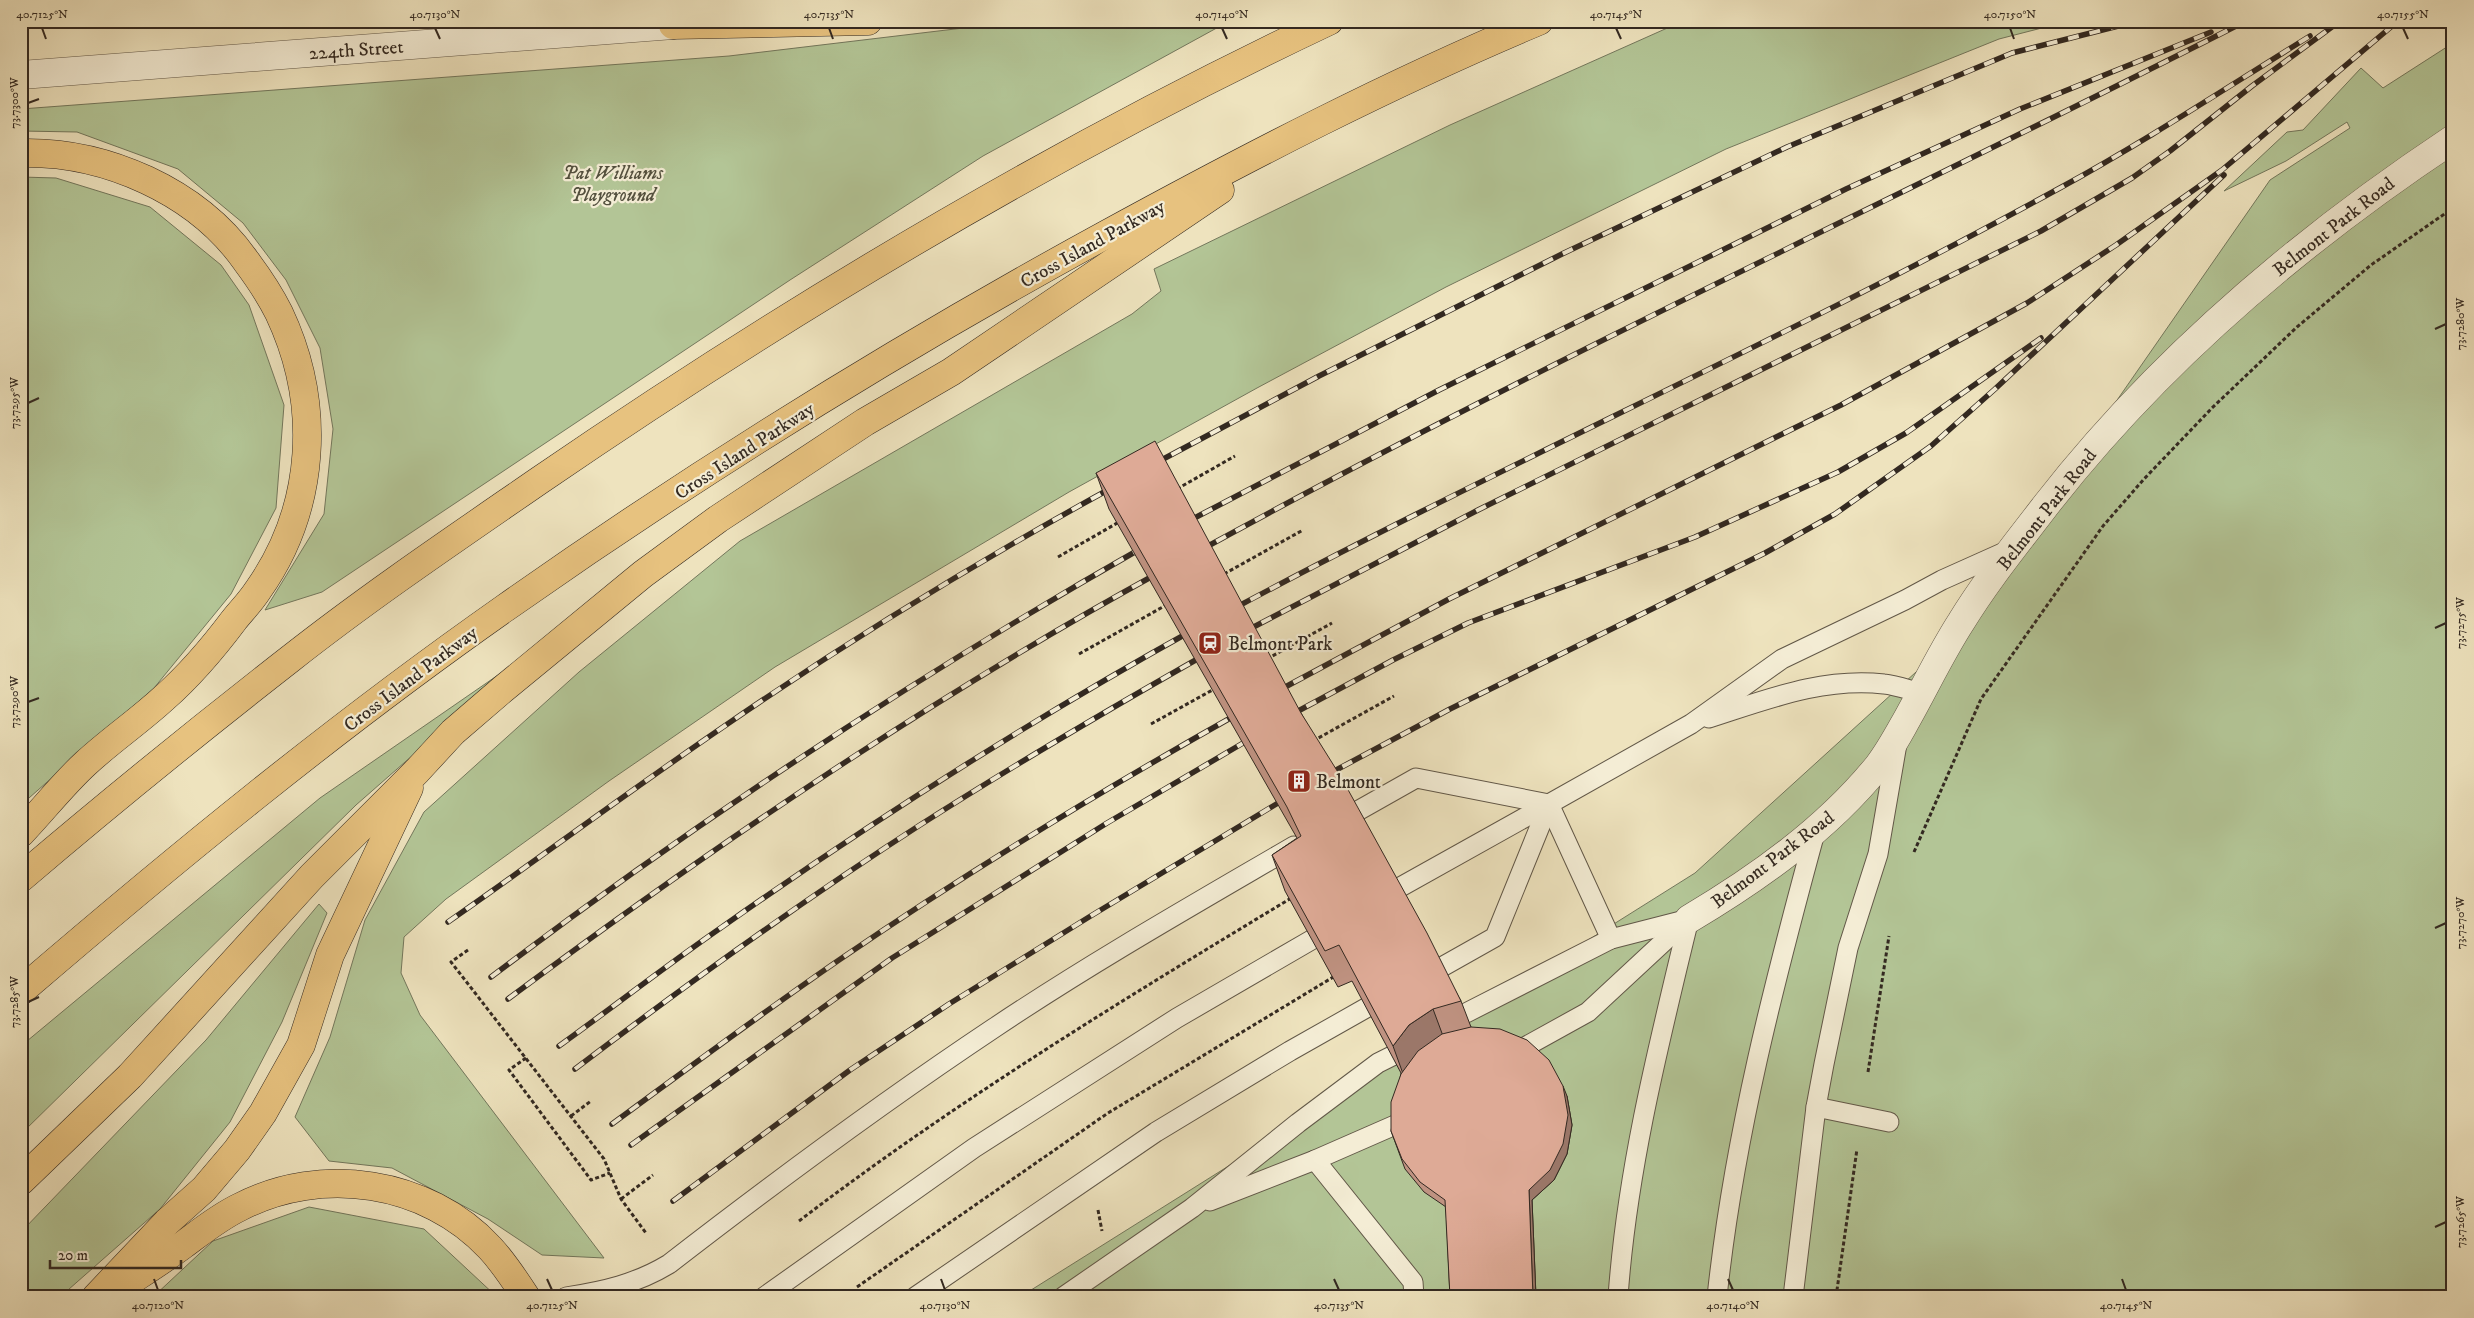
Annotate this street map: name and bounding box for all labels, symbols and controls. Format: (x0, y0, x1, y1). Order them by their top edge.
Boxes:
text: 40.7125°N (16, 7, 68, 22)
text: 40.7130°N (410, 7, 461, 22)
text: 40.7135°N (804, 7, 854, 22)
text: 40.7140°N (1195, 7, 1249, 22)
text: 40.7145°N (1590, 7, 1642, 22)
text: 40.7150°N (1984, 7, 2036, 22)
text: 40.7155°N (2377, 7, 2429, 22)
street label: 224th Street (308, 36, 404, 65)
text: 73.7300°W (7, 76, 22, 129)
park label: Pat Williams Playground (563, 162, 664, 207)
street label: Belmont Park Road (2269, 172, 2400, 282)
street label: Cross Island Parkway (1016, 195, 1170, 294)
text: 73.7280°W (2453, 297, 2468, 350)
text: 73.7295°W (7, 376, 22, 429)
street label: Cross Island Parkway (671, 397, 820, 505)
street label: Belmont Park Road (1993, 444, 2102, 575)
text: 73.7275°W (2453, 596, 2468, 649)
street label: Cross Island Parkway (339, 621, 483, 737)
station icon: Belmont Park (1197, 630, 1223, 656)
place label: Belmont Park (1228, 633, 1333, 656)
text: 73.7290°W (7, 675, 22, 728)
building icon: Belmont (1286, 768, 1312, 794)
place label: Belmont (1316, 771, 1381, 794)
street label: Belmont Park Road (1707, 806, 1839, 914)
text: 73.7270°W (2453, 896, 2468, 949)
text: 73.7285°W (7, 975, 22, 1028)
text: 73.7265°W (2453, 1195, 2468, 1248)
scale bar (50, 1238, 181, 1270)
text: 20 m (58, 1246, 88, 1265)
text: 40.7120°N (132, 1298, 184, 1313)
text: 40.7125°N (526, 1298, 578, 1313)
text: 40.7130°N (920, 1298, 971, 1313)
text: 40.7135°N (1314, 1298, 1364, 1313)
text: 40.7140°N (1706, 1298, 1760, 1313)
text: 40.7145°N (2100, 1298, 2152, 1313)

